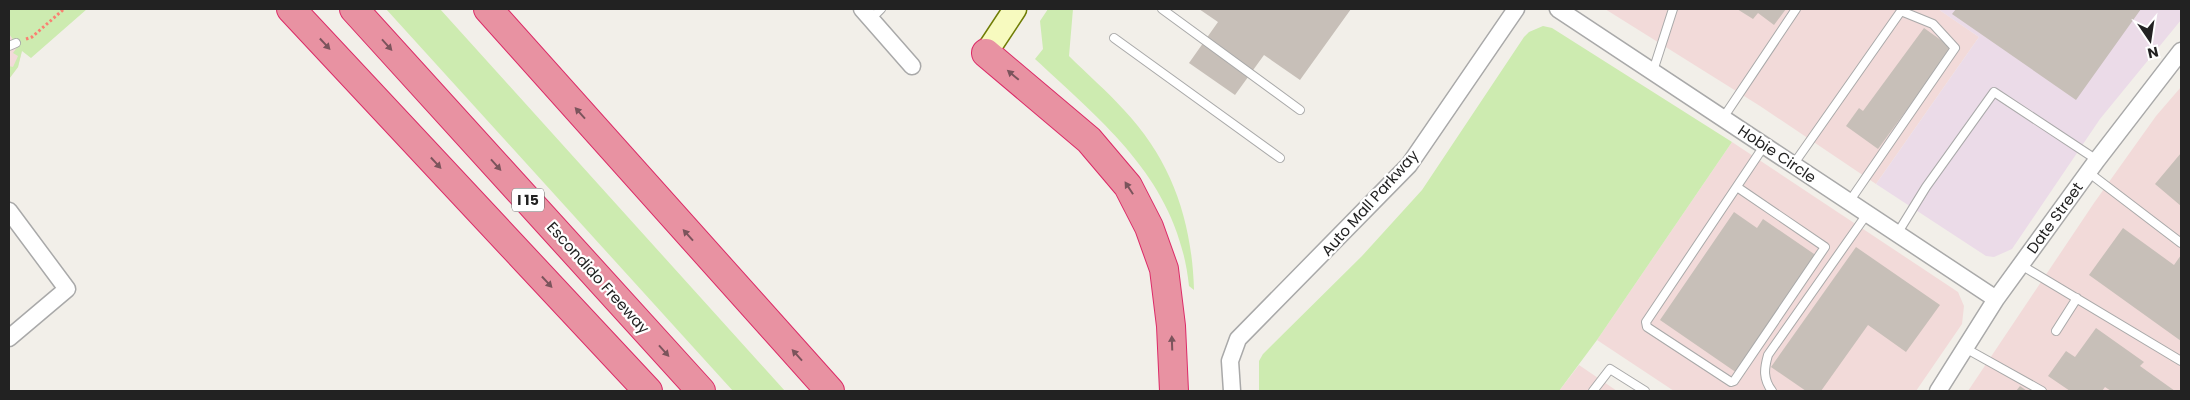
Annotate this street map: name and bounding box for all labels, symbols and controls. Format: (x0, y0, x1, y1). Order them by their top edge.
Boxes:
north arrow (2125, 15, 2175, 65)
one-way arrow (319, 38, 331, 50)
one-way arrow (381, 38, 393, 50)
text: N (2146, 42, 2160, 64)
one-way arrow (1006, 70, 1019, 81)
one-way arrow (574, 107, 586, 119)
street label: Hobie Circle (1734, 120, 1820, 187)
street label: Auto Mall Parkway (1316, 145, 1423, 260)
one-way arrow (430, 157, 442, 169)
one-way arrow (490, 159, 502, 171)
street label: Date Street (2022, 178, 2088, 258)
one-way arrow (1124, 182, 1133, 195)
road number: I 15 (512, 188, 544, 212)
street label: Escondido Freeway (542, 217, 655, 339)
one-way arrow (682, 229, 694, 241)
one-way arrow (541, 275, 553, 287)
one-way arrow (1168, 334, 1176, 350)
one-way arrow (658, 344, 670, 356)
one-way arrow (791, 350, 803, 362)

